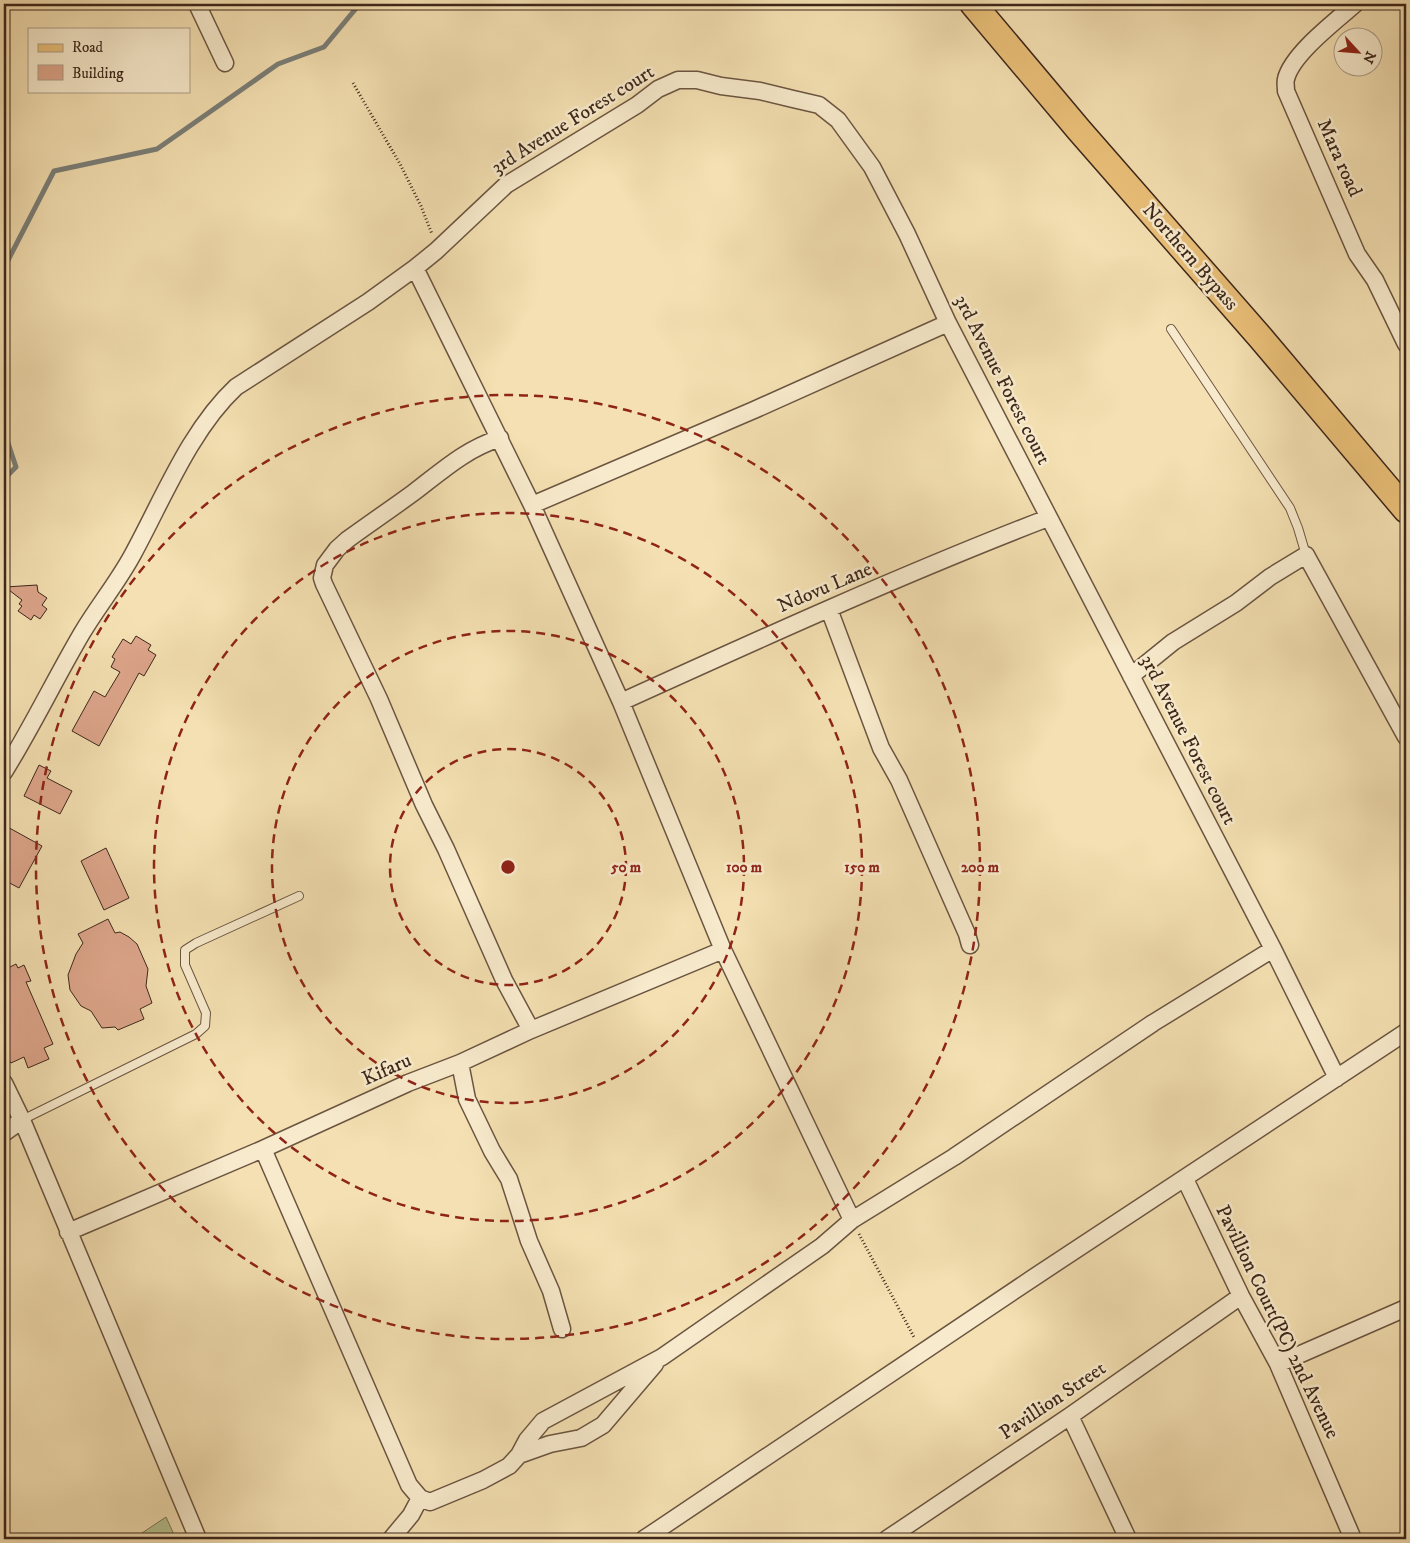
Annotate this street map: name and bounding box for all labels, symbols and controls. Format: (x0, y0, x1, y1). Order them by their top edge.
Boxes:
legend (28, 28, 190, 92)
north arrow (1332, 28, 1382, 78)
text: Road (72, 38, 104, 57)
text: N (1358, 48, 1379, 67)
street label: 3rd Avenue Forest court (487, 60, 659, 180)
text: Building (72, 64, 124, 83)
street label: Mara road (1311, 115, 1367, 201)
street label: Northern Bypass (1136, 198, 1244, 316)
street label: 3rd Avenue Forest court (948, 291, 1056, 469)
street label: Ndovu Lane (774, 557, 876, 619)
street label: 3rd Avenue Forest court (1134, 651, 1242, 829)
centre of rings (499, 858, 517, 876)
text: 50 m (610, 858, 642, 877)
text: 100 m (726, 858, 763, 877)
text: 150 m (844, 858, 880, 877)
text: 200 m (961, 858, 1000, 877)
street label: Kifaru (359, 1048, 415, 1092)
street label: Pavillion Court(PC) 2nd Avenue (1209, 1201, 1345, 1443)
street label: Pavillion Street (995, 1356, 1111, 1446)

